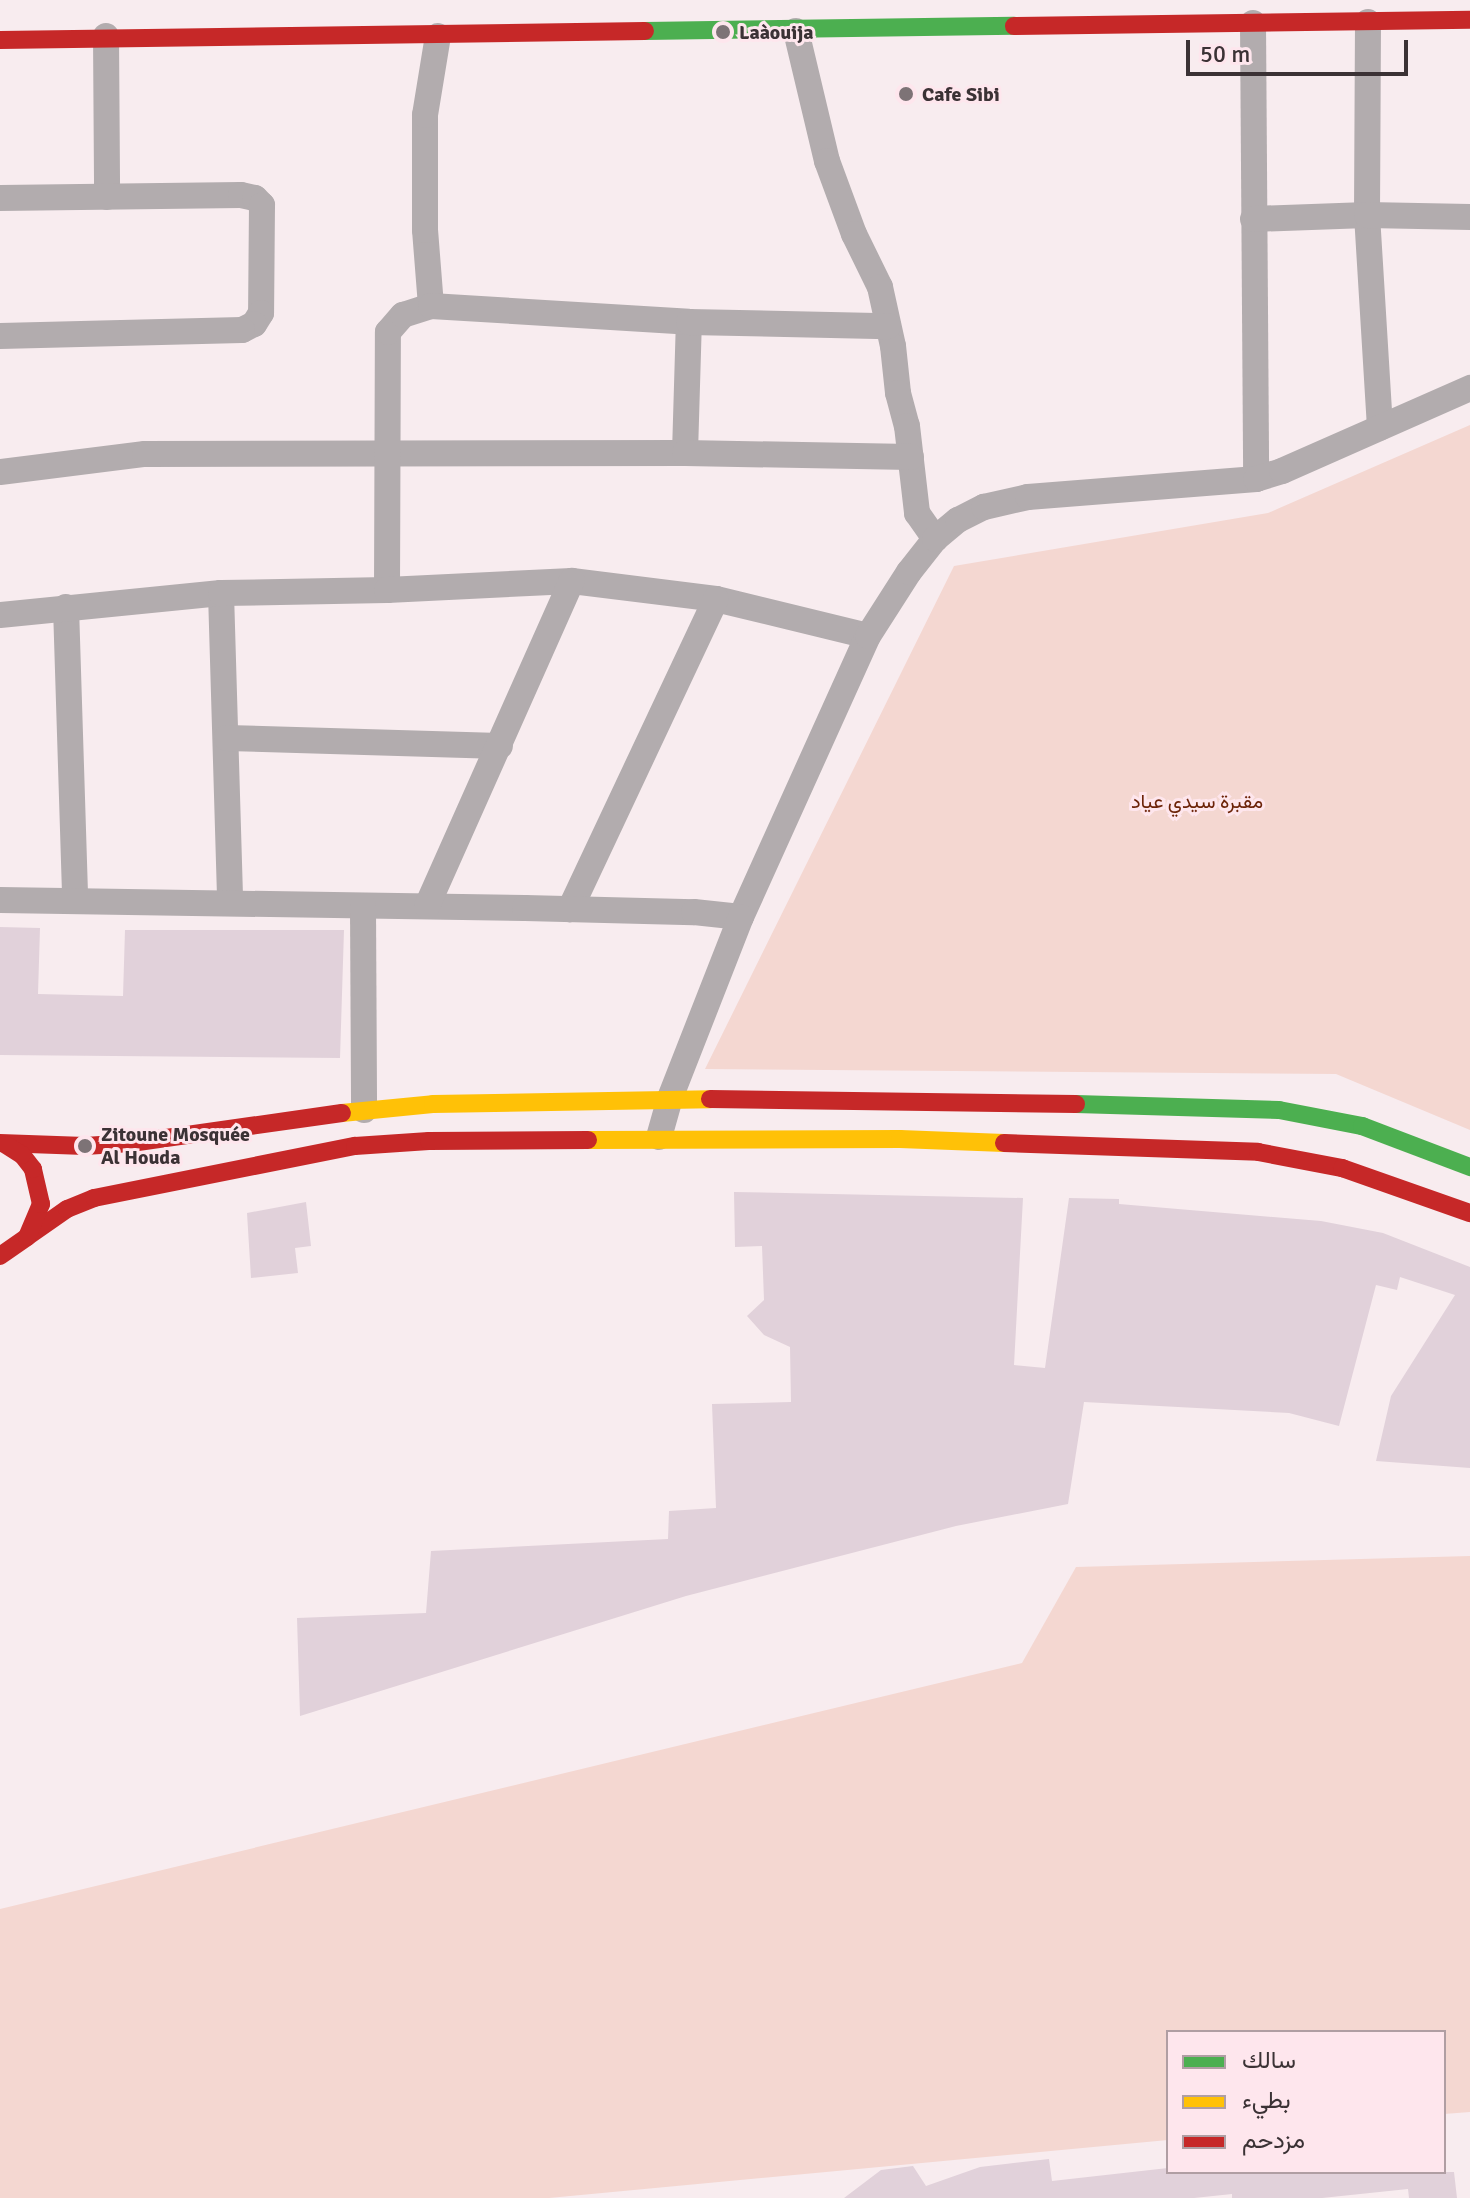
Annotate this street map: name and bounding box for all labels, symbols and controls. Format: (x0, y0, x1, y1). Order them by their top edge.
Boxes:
place label: Laàouija (739, 20, 814, 44)
marker: Laàouija (714, 23, 732, 41)
scale bar (1190, 24, 1412, 74)
text: 50 m (1200, 39, 1250, 69)
place label: Cafe Sibi (922, 82, 1000, 106)
marker: Cafe Sibi (897, 85, 915, 103)
park label: مقبرة سيدي عياد (1131, 789, 1263, 813)
place label: Zitoune Mosquée Al Houda (101, 1122, 250, 1169)
marker: Zitoune Mosquée Al Houda (76, 1137, 94, 1155)
legend (1166, 2030, 1446, 2174)
text: سالك (1242, 2045, 1296, 2075)
text: بطيء (1242, 2085, 1291, 2115)
text: مزدحم (1242, 2125, 1305, 2155)

